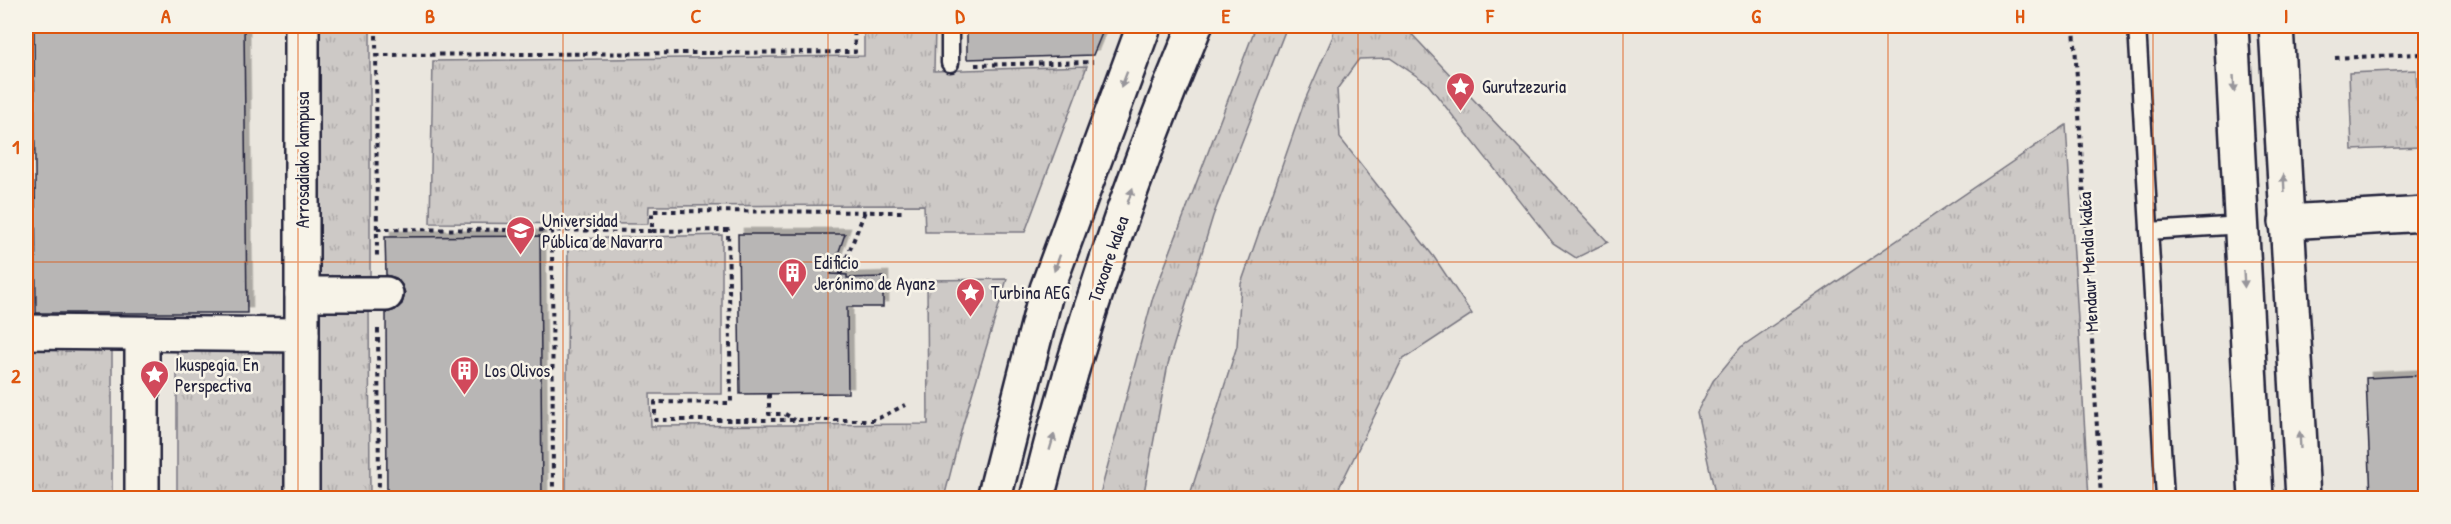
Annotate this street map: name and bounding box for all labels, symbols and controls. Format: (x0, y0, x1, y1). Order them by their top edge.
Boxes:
text: A (161, 2, 171, 29)
text: B (425, 2, 435, 29)
text: C (691, 2, 702, 29)
text: D (955, 2, 965, 29)
text: E (1222, 2, 1231, 29)
text: F (1485, 2, 1495, 29)
text: G (1751, 2, 1761, 29)
text: H (2015, 2, 2025, 29)
text: I (2284, 2, 2288, 29)
place icon: Gurutzezuria (1445, 70, 1477, 112)
one-way arrow (1118, 71, 1128, 89)
place label: Gurutzezuria (1482, 74, 1566, 99)
one-way arrow (2230, 74, 2239, 93)
street label: Arrosadiako kampusa (290, 92, 315, 228)
text: 1 (12, 133, 20, 160)
one-way arrow (2280, 173, 2289, 192)
one-way arrow (1125, 187, 1135, 205)
street label: Mendaur Mendia kalea (2072, 191, 2104, 333)
place label: Universidad Pública de Navarra (542, 208, 662, 254)
street label: Taxoare kalea (1082, 213, 1134, 305)
school or university icon: Universidad Pública de Navarra (505, 214, 537, 256)
place label: Edificio Jerónimo de Ayanz (814, 250, 936, 296)
one-way arrow (1051, 255, 1061, 273)
building icon: Edificio Jerónimo de Ayanz (777, 256, 809, 298)
one-way arrow (2240, 269, 2249, 288)
place icon: Turbina AEG (954, 276, 986, 318)
place label: Turbina AEG (991, 280, 1070, 305)
place label: Ikuspegia. En Perspectiva (175, 352, 259, 398)
building icon: Los Olivos (448, 354, 480, 396)
place icon: Ikuspegia. En Perspectiva (138, 358, 170, 400)
place label: Los Olivos (485, 358, 550, 383)
text: 2 (11, 362, 21, 389)
one-way arrow (2295, 431, 2304, 450)
one-way arrow (1047, 433, 1057, 451)

